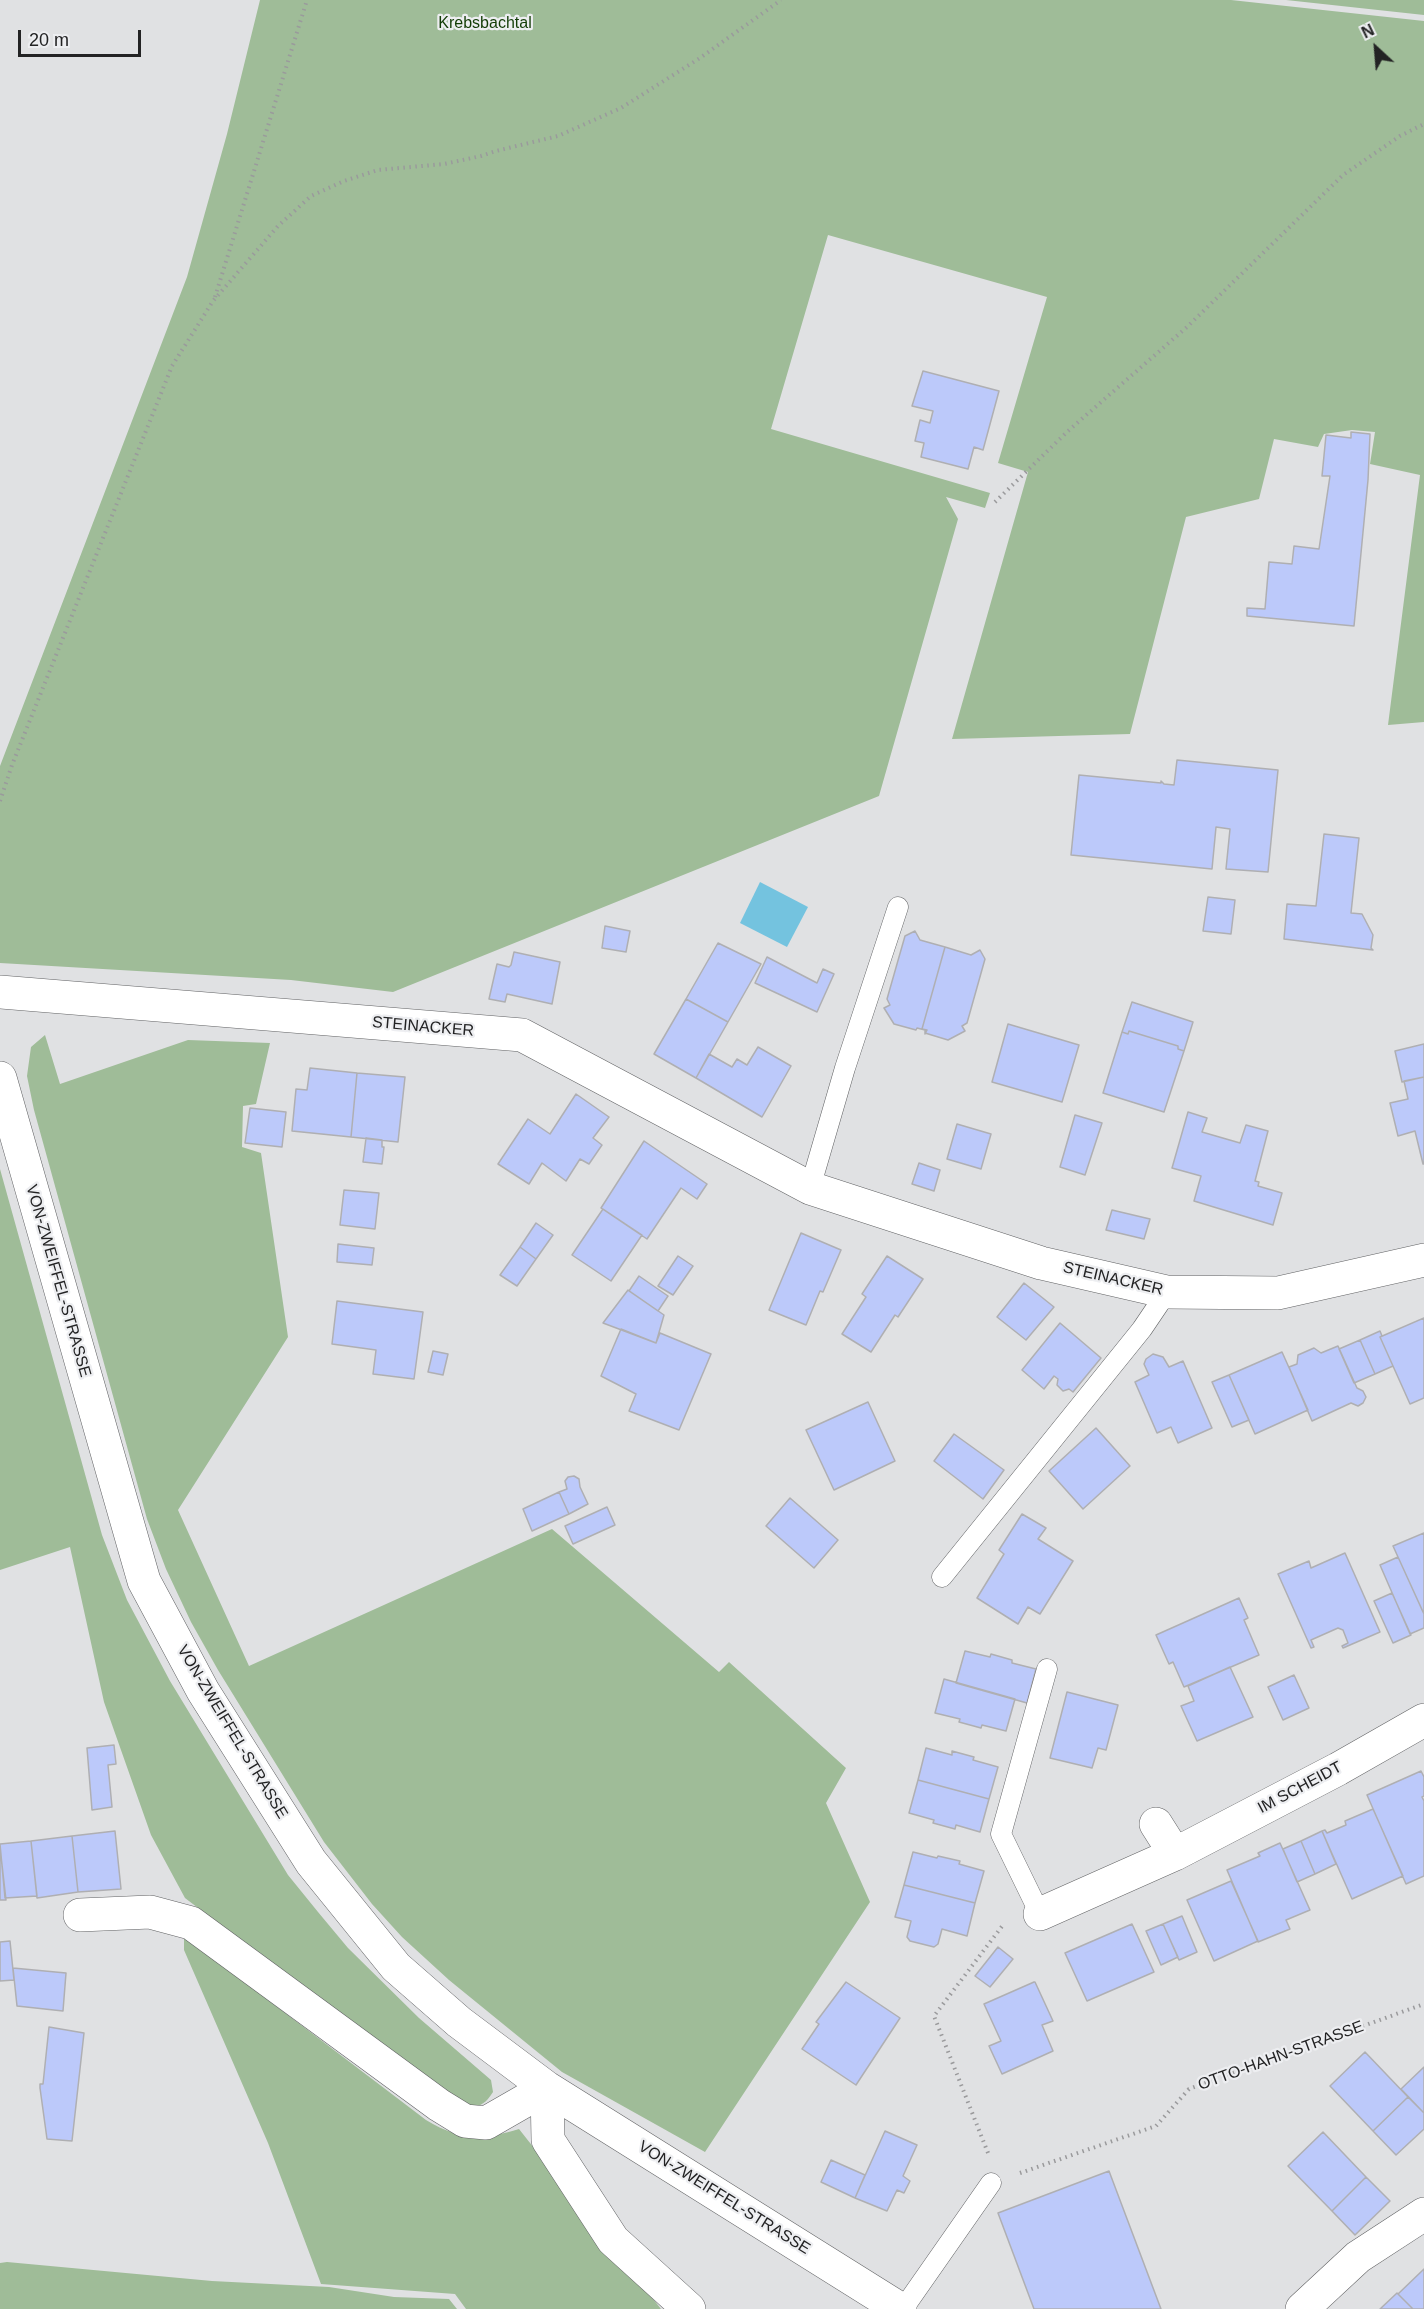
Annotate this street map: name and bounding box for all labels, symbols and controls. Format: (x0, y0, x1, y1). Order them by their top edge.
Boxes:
park label: Krebsbachtal (438, 14, 532, 34)
scale bar (21, 18, 144, 56)
north arrow (1346, 18, 1406, 78)
text: N (1359, 21, 1377, 42)
text: 20 m (29, 30, 69, 50)
street label: STEINACKER (371, 1013, 475, 1041)
street label: VON-ZWEIFFEL-STRASSE (21, 1183, 95, 1379)
street label: STEINACKER (1061, 1258, 1165, 1300)
street label: VON-ZWEIFFEL-STRASSE (172, 1642, 292, 1822)
street label: IM SCHEIDT (1255, 1758, 1345, 1818)
street label: OTTO-HAHN-STRASSE (1196, 2017, 1366, 2095)
street label: VON-ZWEIFFEL-STRASSE (634, 2137, 814, 2259)

